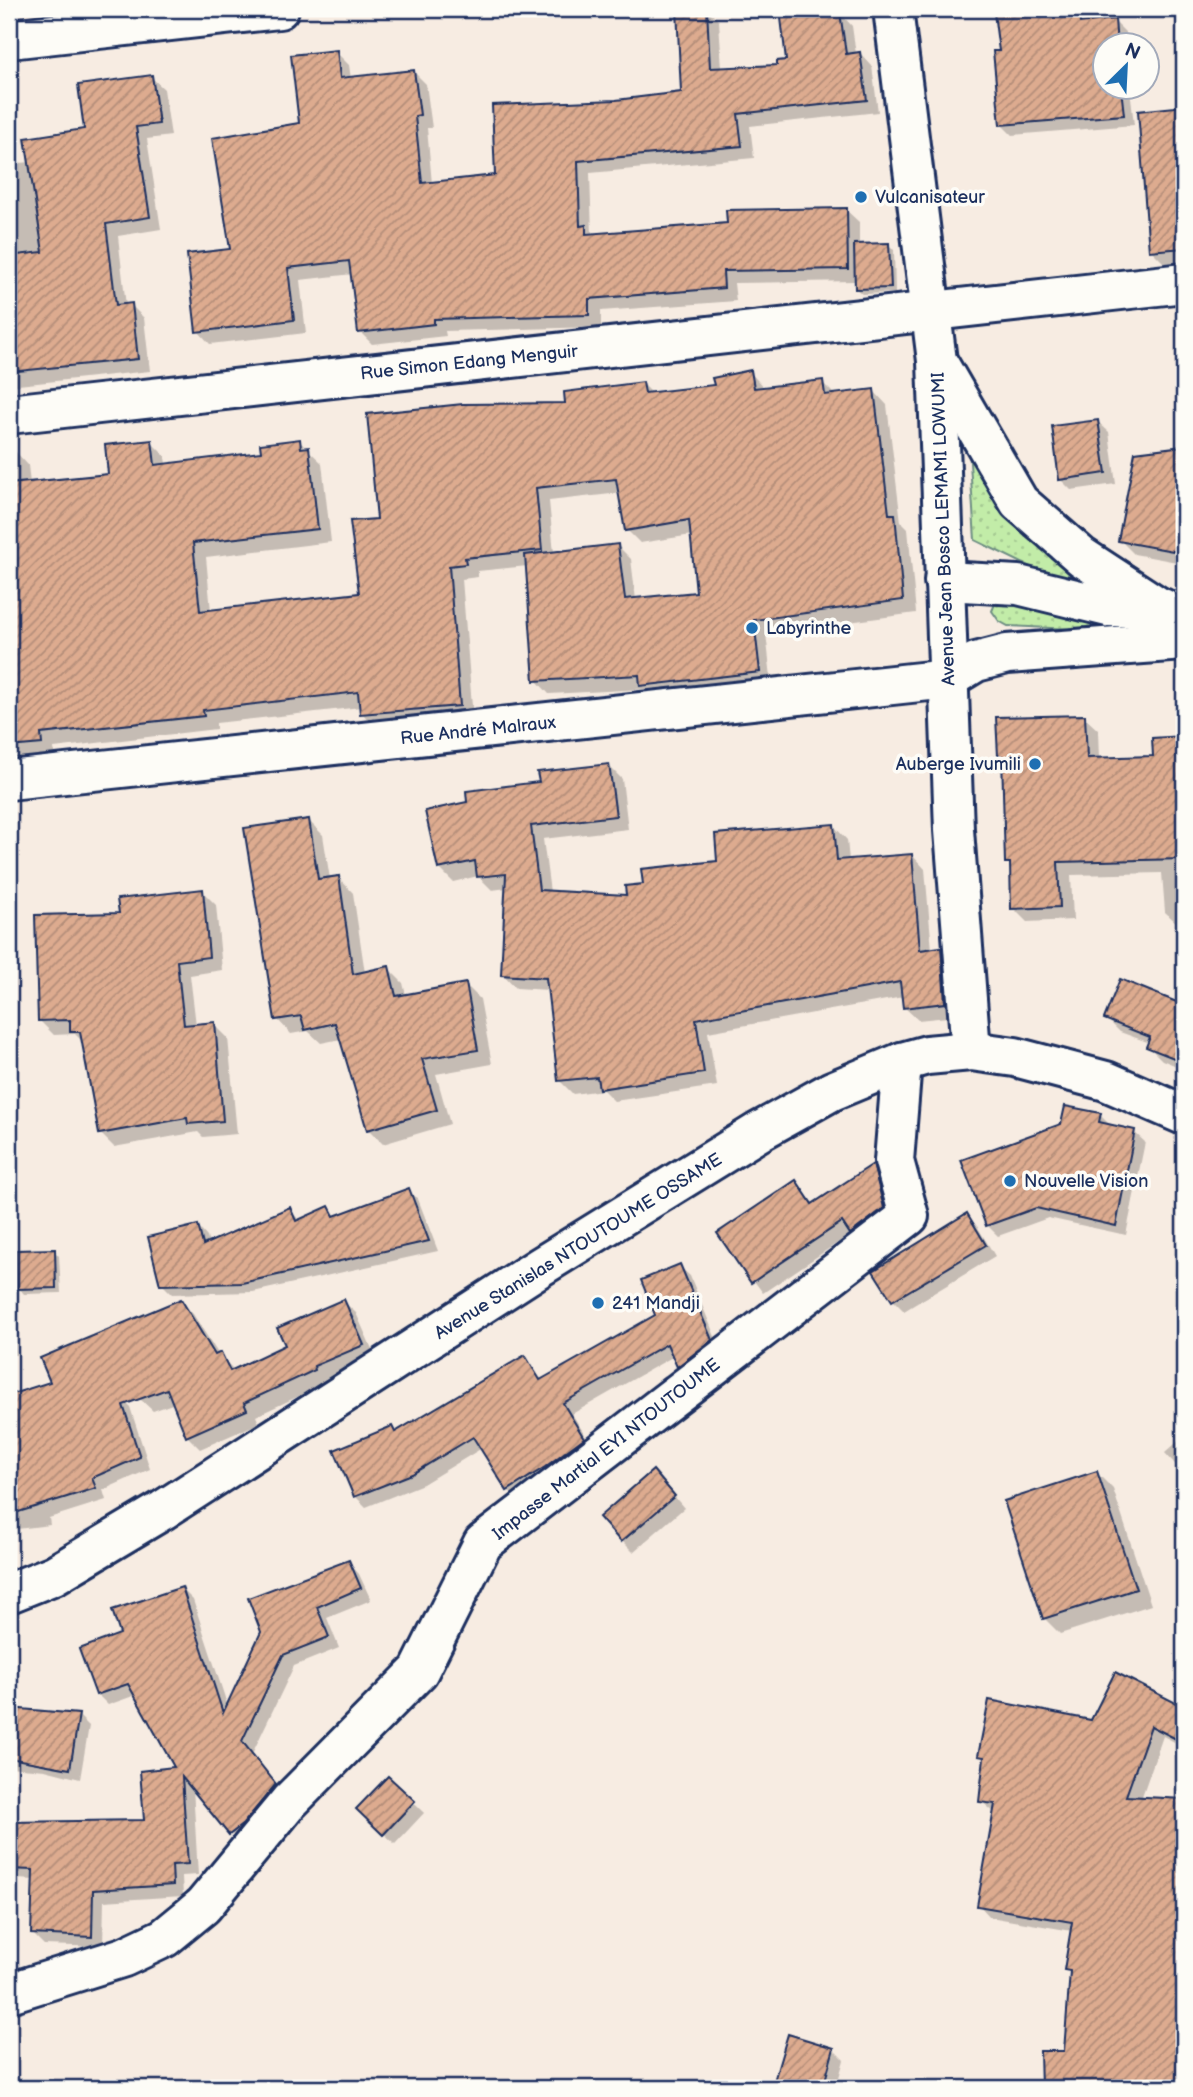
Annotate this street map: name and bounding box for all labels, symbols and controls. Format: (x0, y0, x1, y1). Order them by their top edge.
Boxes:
north arrow (1092, 32, 1162, 102)
text: N (1121, 38, 1144, 65)
place label: Vulcanisateur (875, 187, 985, 208)
marker: Vulcanisateur (853, 189, 869, 205)
street label: Rue Simon Edang Menguir (359, 341, 579, 384)
street label: Avenue Jean Bosco LEMAMI LOWUMI (928, 372, 959, 686)
place label: Labyrinthe (766, 618, 851, 639)
marker: Labyrinthe (744, 620, 760, 636)
street label: Rue André Malraux (399, 712, 557, 749)
place label: Auberge Ivumili (896, 754, 1021, 775)
marker: Auberge Ivumili (1027, 756, 1043, 772)
street label: Avenue Stanislas NTOUTOUME OSSAME (431, 1149, 726, 1344)
place label: Nouvelle Vision (1024, 1171, 1148, 1192)
marker: Nouvelle Vision (1002, 1173, 1018, 1189)
place label: 241 Mandji (612, 1293, 700, 1314)
marker: 241 Mandji (590, 1295, 606, 1311)
street label: Impasse Martial EYI NTOUTOUME (489, 1354, 724, 1545)

